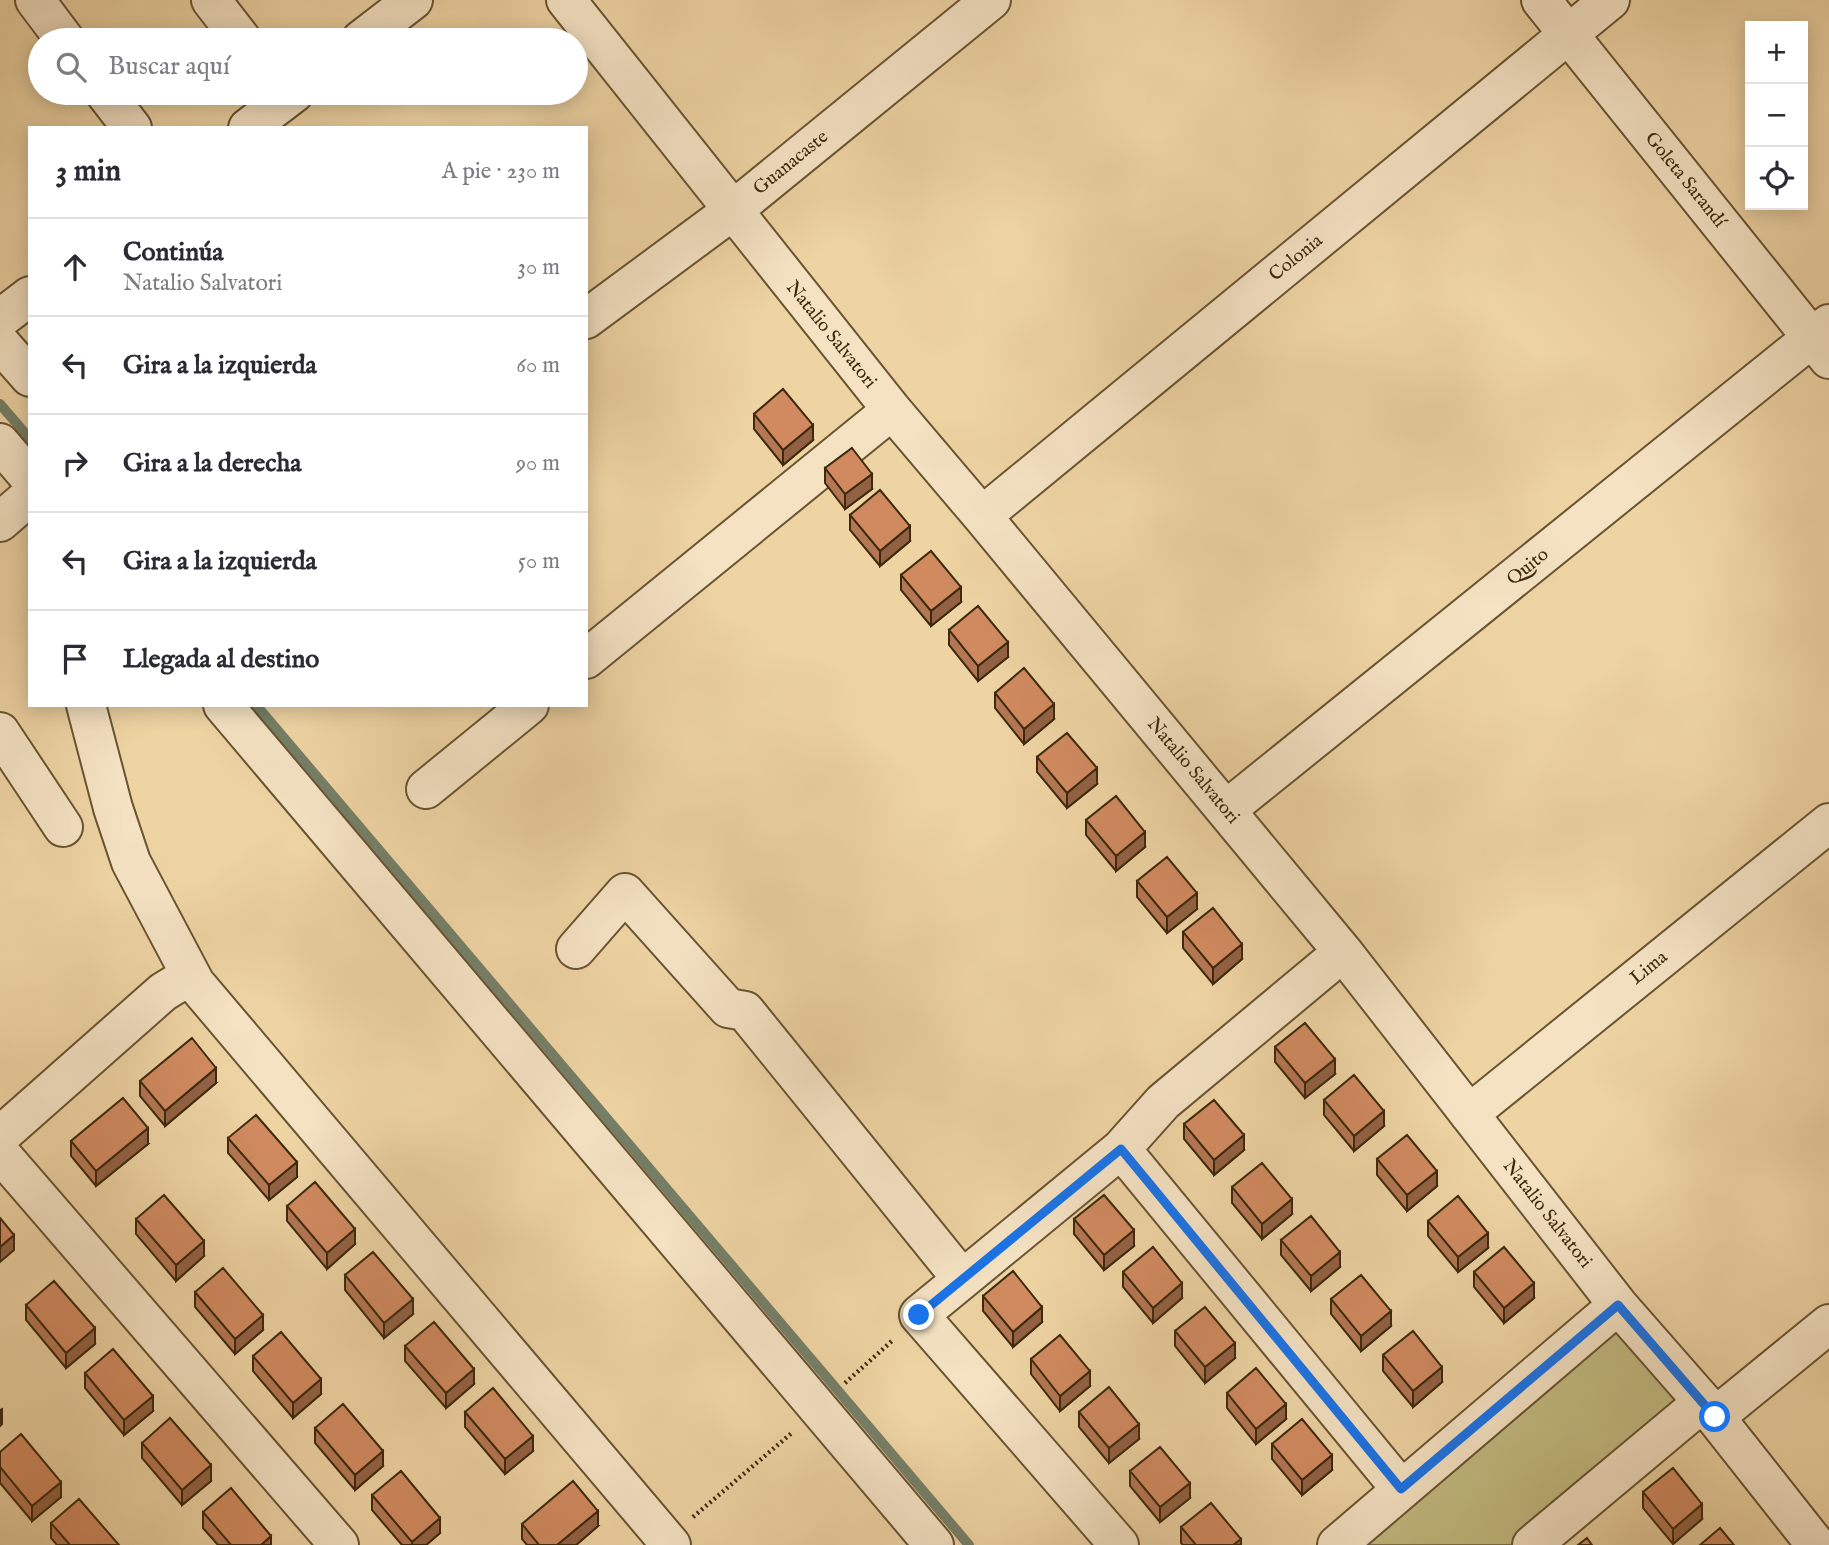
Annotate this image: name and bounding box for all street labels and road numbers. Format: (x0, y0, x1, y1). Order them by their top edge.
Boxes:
street label: Guanacaste (749, 125, 834, 201)
street label: Goleta Sarandí (1639, 127, 1732, 234)
street label: Colonia (1264, 229, 1328, 287)
street label: Natalio Salvatori (780, 276, 882, 394)
street label: Quito (1502, 543, 1554, 591)
street label: Natalio Salvatori (1141, 713, 1245, 829)
street label: Lima (1625, 945, 1673, 990)
street label: Natalio Salvatori (1497, 1155, 1597, 1273)

